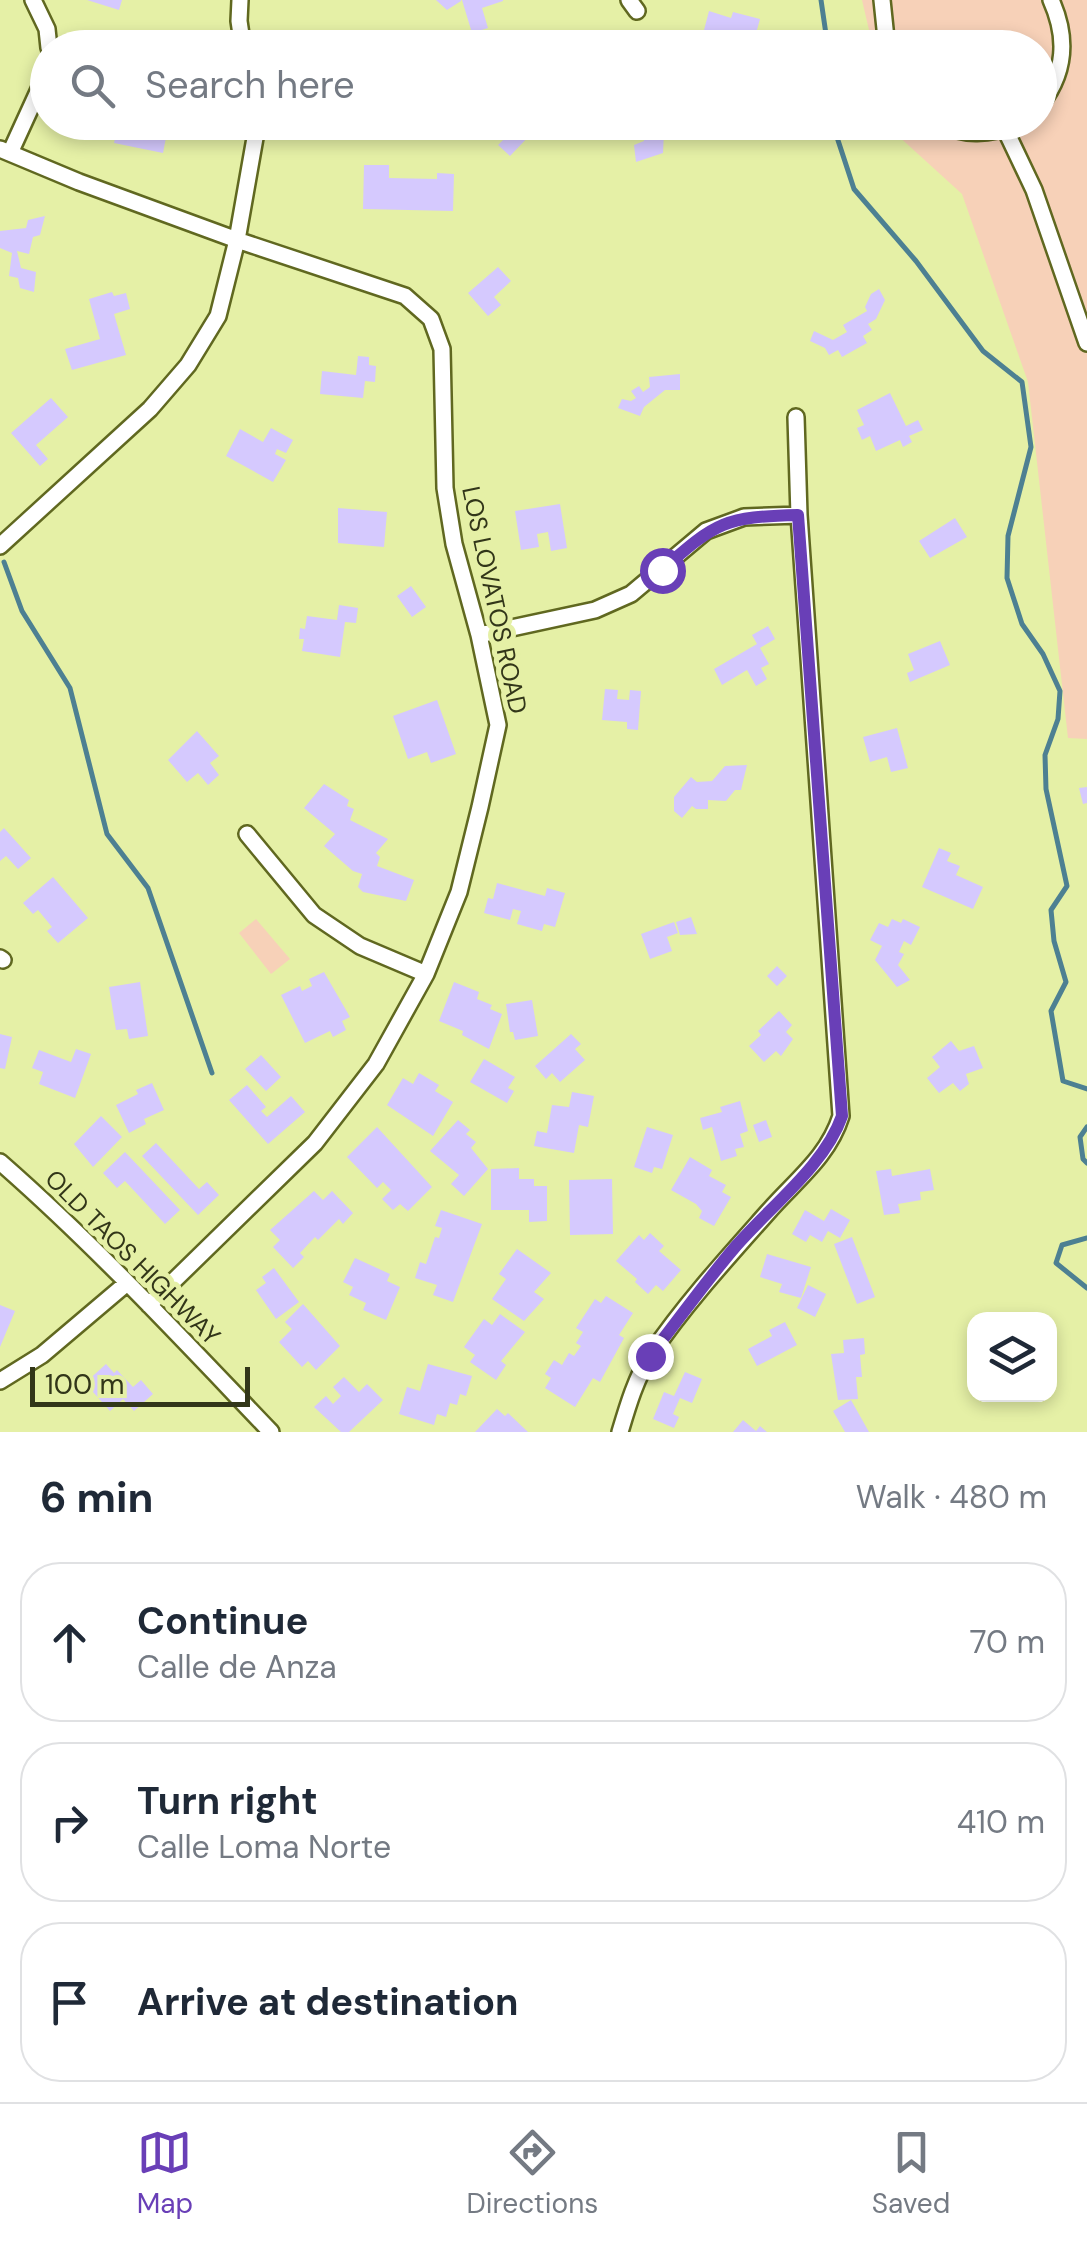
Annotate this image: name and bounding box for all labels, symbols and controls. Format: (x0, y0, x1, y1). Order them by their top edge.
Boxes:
search box (30, 30, 1057, 140)
icon: search (65, 58, 120, 113)
text: Search here (145, 60, 355, 110)
street label: LOS LOVATOS ROAD (454, 483, 535, 717)
route start (640, 548, 686, 594)
street label: OLD TAOS HIGHWAY (38, 1163, 227, 1352)
map controls (967, 1312, 1057, 1402)
button: layers (967, 1312, 1057, 1402)
route end (628, 1334, 674, 1380)
scale bar (30, 1362, 250, 1406)
text: 100 m (45, 1366, 124, 1403)
text: 6 min (40, 1470, 153, 1525)
text: Walk · 480 m (856, 1476, 1047, 1518)
text: Continue (137, 1596, 308, 1646)
icon: ahead (42, 1615, 97, 1670)
text: 70 m (969, 1621, 1045, 1663)
text: Calle de Anza (137, 1646, 337, 1688)
text: Turn right (137, 1776, 318, 1826)
icon: right (42, 1795, 97, 1850)
text: 410 m (957, 1801, 1045, 1843)
text: Calle Loma Norte (137, 1826, 391, 1868)
icon: arrive (42, 1975, 97, 2030)
text: Arrive at destination (137, 1977, 519, 2027)
tab: Map (137, 2125, 193, 2222)
tab: Directions (467, 2125, 598, 2222)
tab: Saved (872, 2125, 950, 2222)

